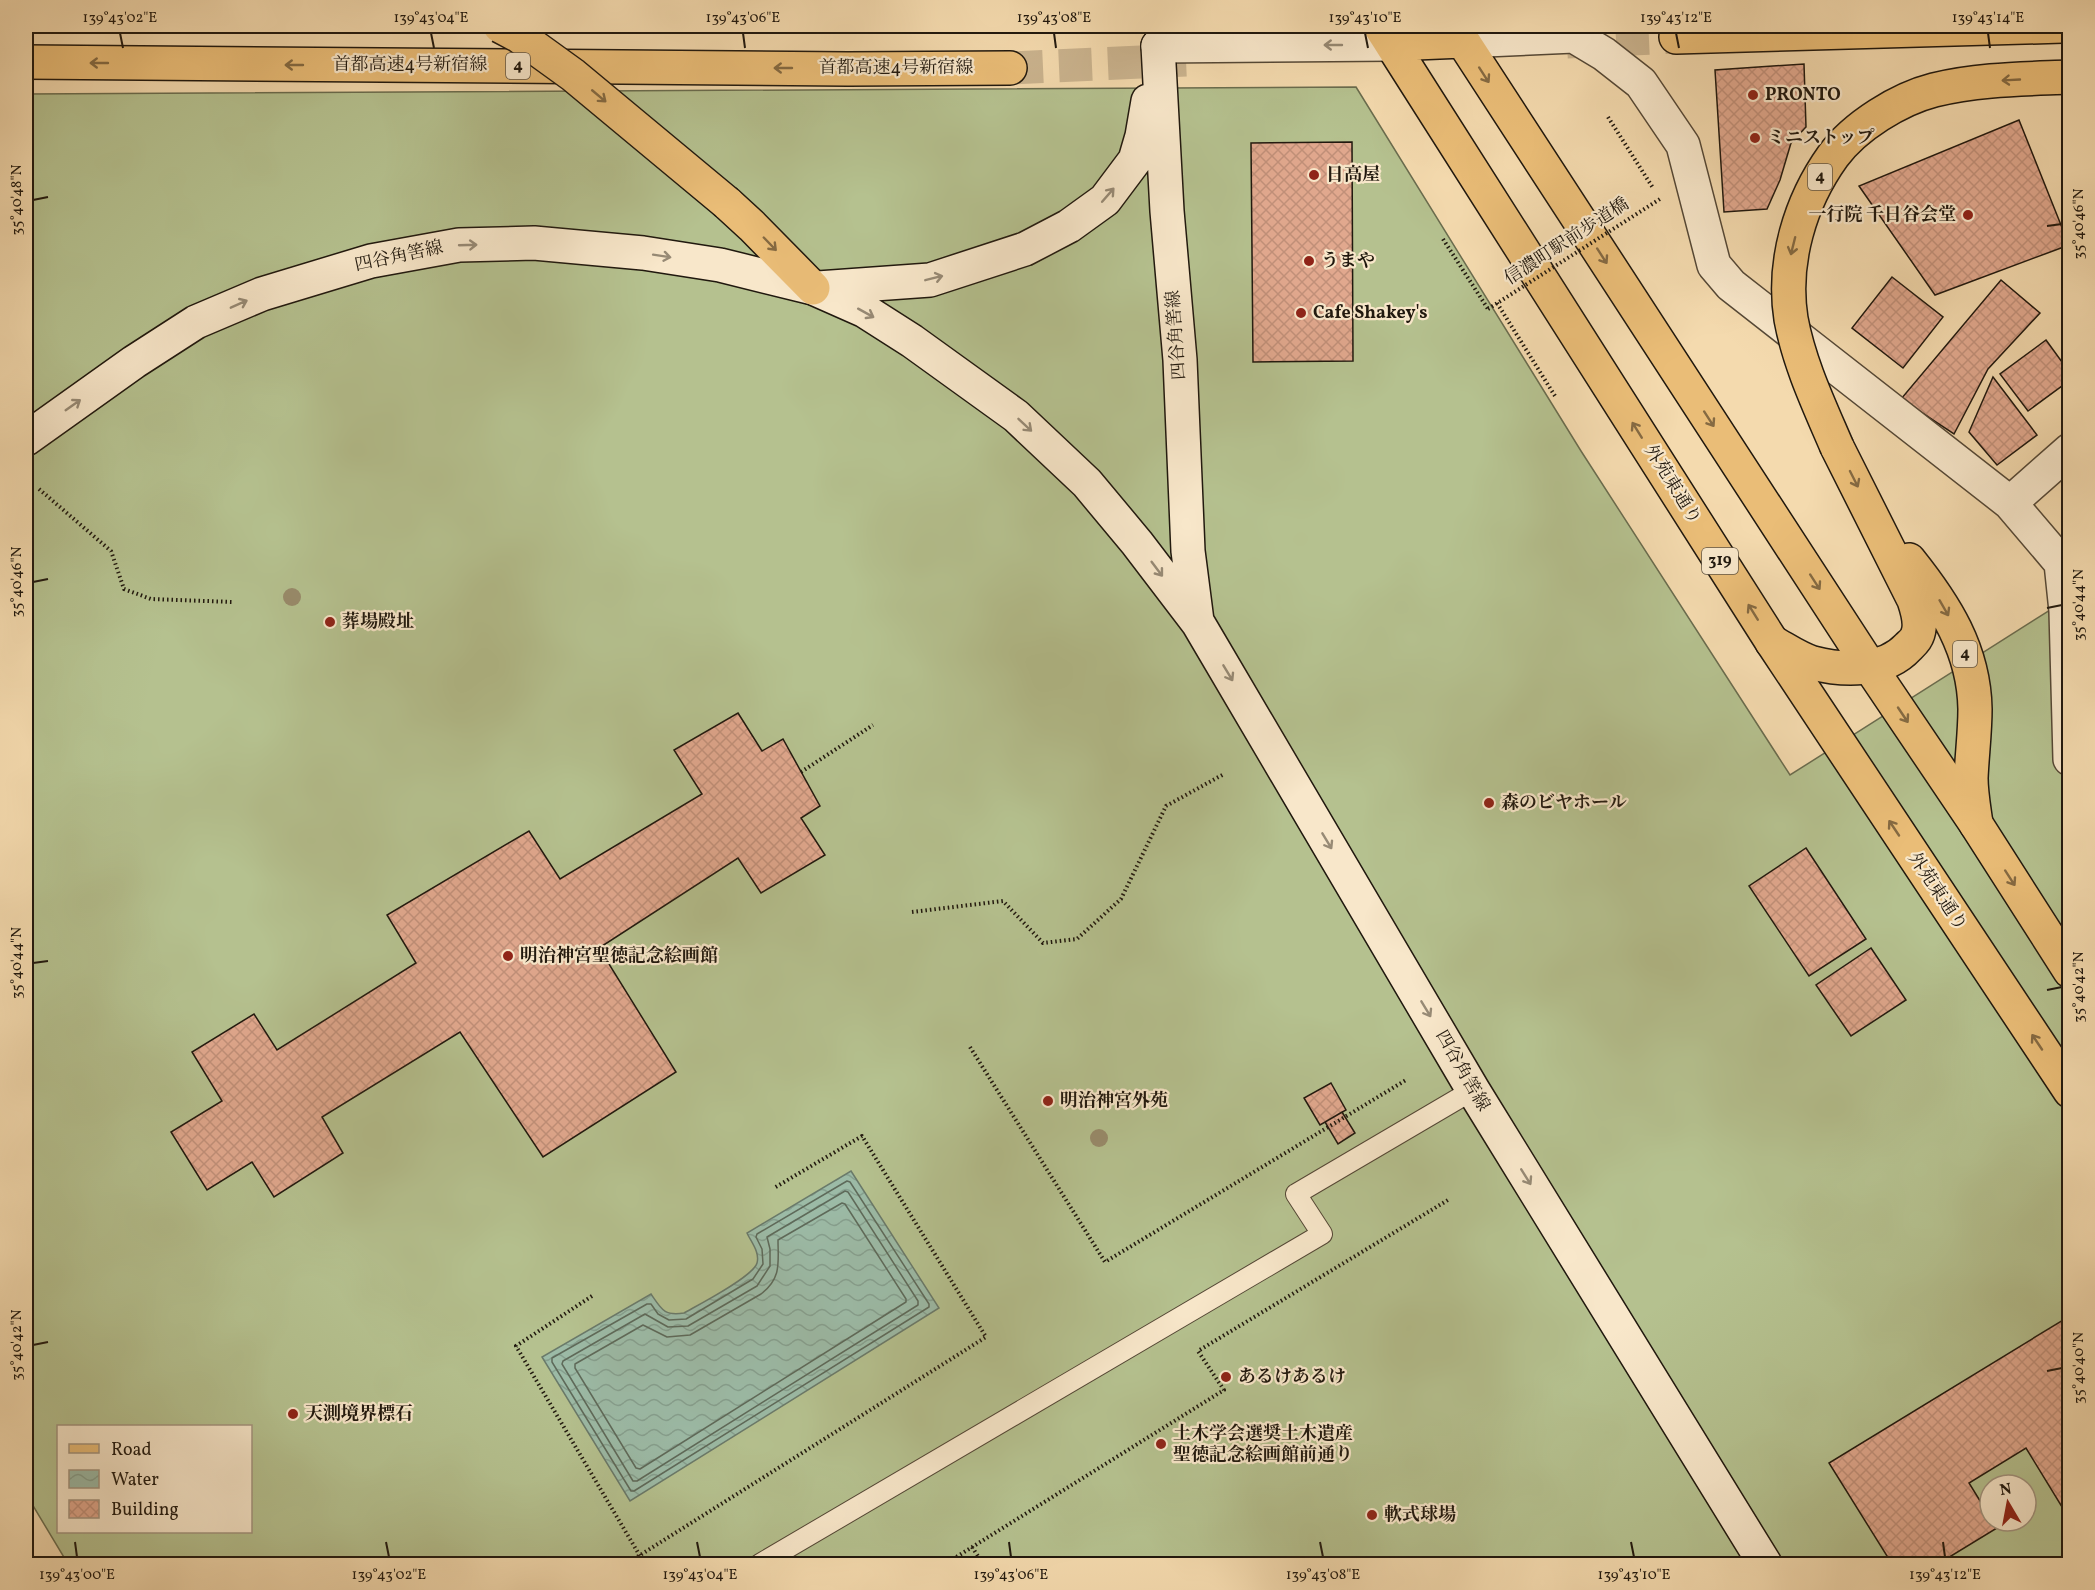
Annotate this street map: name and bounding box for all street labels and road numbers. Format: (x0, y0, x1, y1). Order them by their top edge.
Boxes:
street label: 首都高速4号新宿線 (333, 53, 487, 78)
road number: 4 (506, 53, 530, 79)
street label: 首都高速4号新宿線 (819, 56, 973, 81)
road number: 4 (1808, 164, 1832, 190)
street label: 信濃町駅前歩道橋 (1500, 192, 1634, 292)
street label: 四谷角筈線 (352, 235, 446, 279)
street label: 四谷角筈線 (1161, 289, 1193, 381)
street label: 外苑東通り (1638, 440, 1706, 530)
road number: 319 (1702, 548, 1738, 574)
road number: 4 (1953, 641, 1977, 667)
street label: 外苑東通り (1901, 848, 1973, 936)
street label: 四谷角筈線 (1429, 1026, 1495, 1116)

